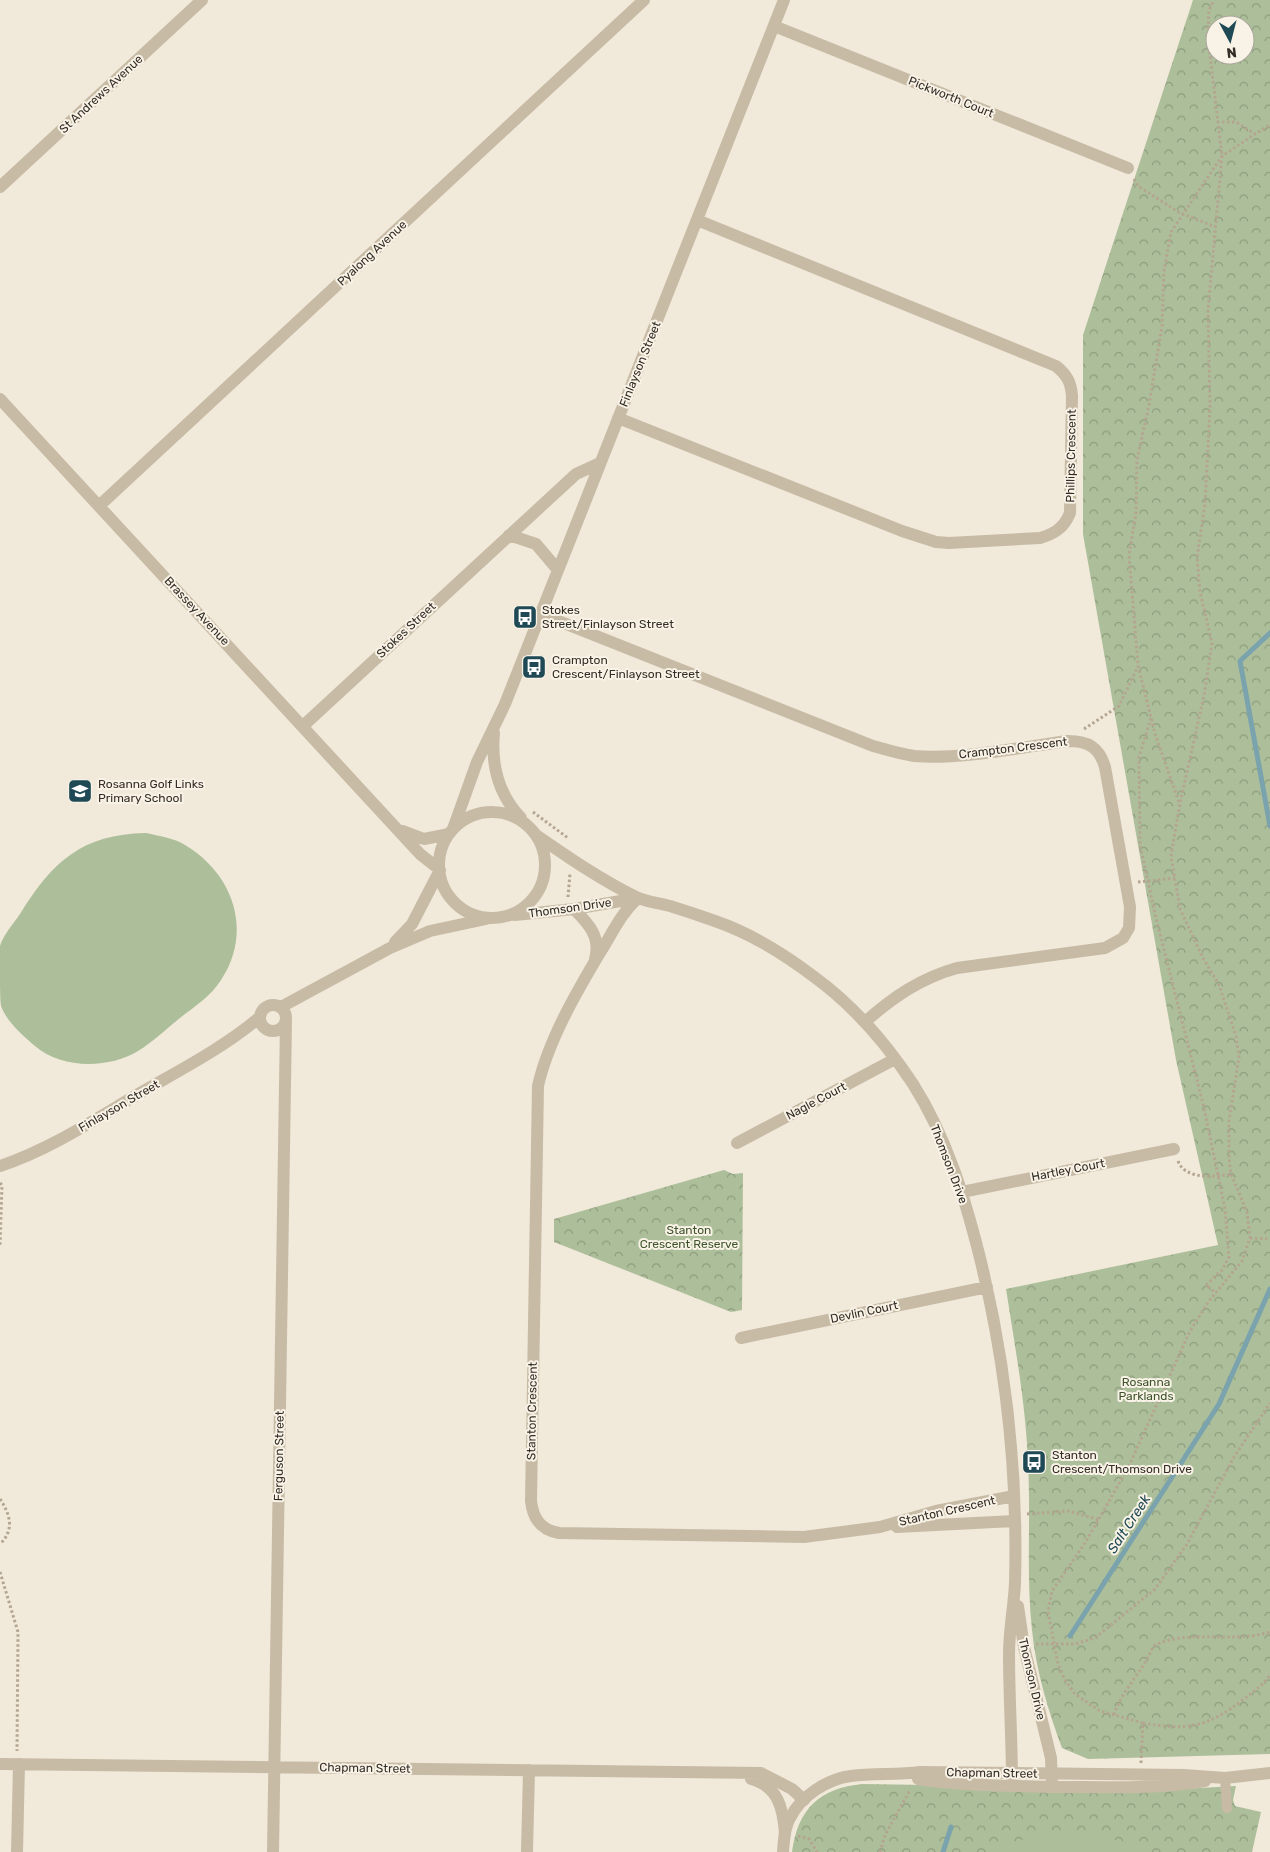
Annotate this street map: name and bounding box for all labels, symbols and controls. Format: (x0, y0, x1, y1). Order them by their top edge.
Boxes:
north arrow (1205, 15, 1255, 65)
text: N (1225, 43, 1238, 61)
street label: St Andrews Avenue (57, 52, 146, 136)
street label: Pickworth Court (906, 74, 996, 121)
street label: Pyalong Avenue (334, 217, 410, 289)
street label: Finlayson Street (616, 319, 664, 409)
street label: Phillips Crescent (1063, 409, 1079, 503)
street label: Brassey Avenue (162, 574, 233, 648)
street label: Stokes Street (374, 599, 439, 661)
place label: Stokes Street/Finlayson Street (542, 603, 674, 631)
bus stop icon: Stokes Street/Finlayson Street (512, 604, 538, 630)
place label: Crampton Crescent/Finlayson Street (552, 653, 700, 681)
bus stop icon: Crampton Crescent/Finlayson Street (521, 654, 547, 680)
street label: Crampton Crescent (958, 734, 1068, 762)
place label: Rosanna Golf Links Primary School (98, 777, 204, 805)
school or university icon: Rosanna Golf Links Primary School (67, 778, 93, 804)
street label: Thomson Drive (528, 895, 613, 921)
street label: Finlayson Street (76, 1077, 162, 1135)
street label: Nagle Court (784, 1079, 849, 1123)
street label: Thomson Drive (927, 1122, 971, 1206)
street label: Hartley Court (1030, 1156, 1106, 1184)
park label: Stanton Crescent Reserve (640, 1223, 739, 1251)
street label: Devlin Court (829, 1298, 899, 1326)
street label: Stanton Crescent (524, 1361, 540, 1460)
park label: Rosanna Parklands (1118, 1375, 1174, 1403)
street label: Ferguson Street (271, 1410, 287, 1501)
place label: Stanton Crescent/Thomson Drive (1052, 1448, 1192, 1476)
bus stop icon: Stanton Crescent/Thomson Drive (1021, 1449, 1047, 1475)
water label: Salt Creek (1104, 1491, 1155, 1557)
street label: Stanton Crescent (898, 1493, 997, 1529)
street label: Thomson Drive (1016, 1637, 1048, 1722)
street label: Chapman Street (319, 1760, 411, 1776)
street label: Chapman Street (946, 1765, 1038, 1781)

